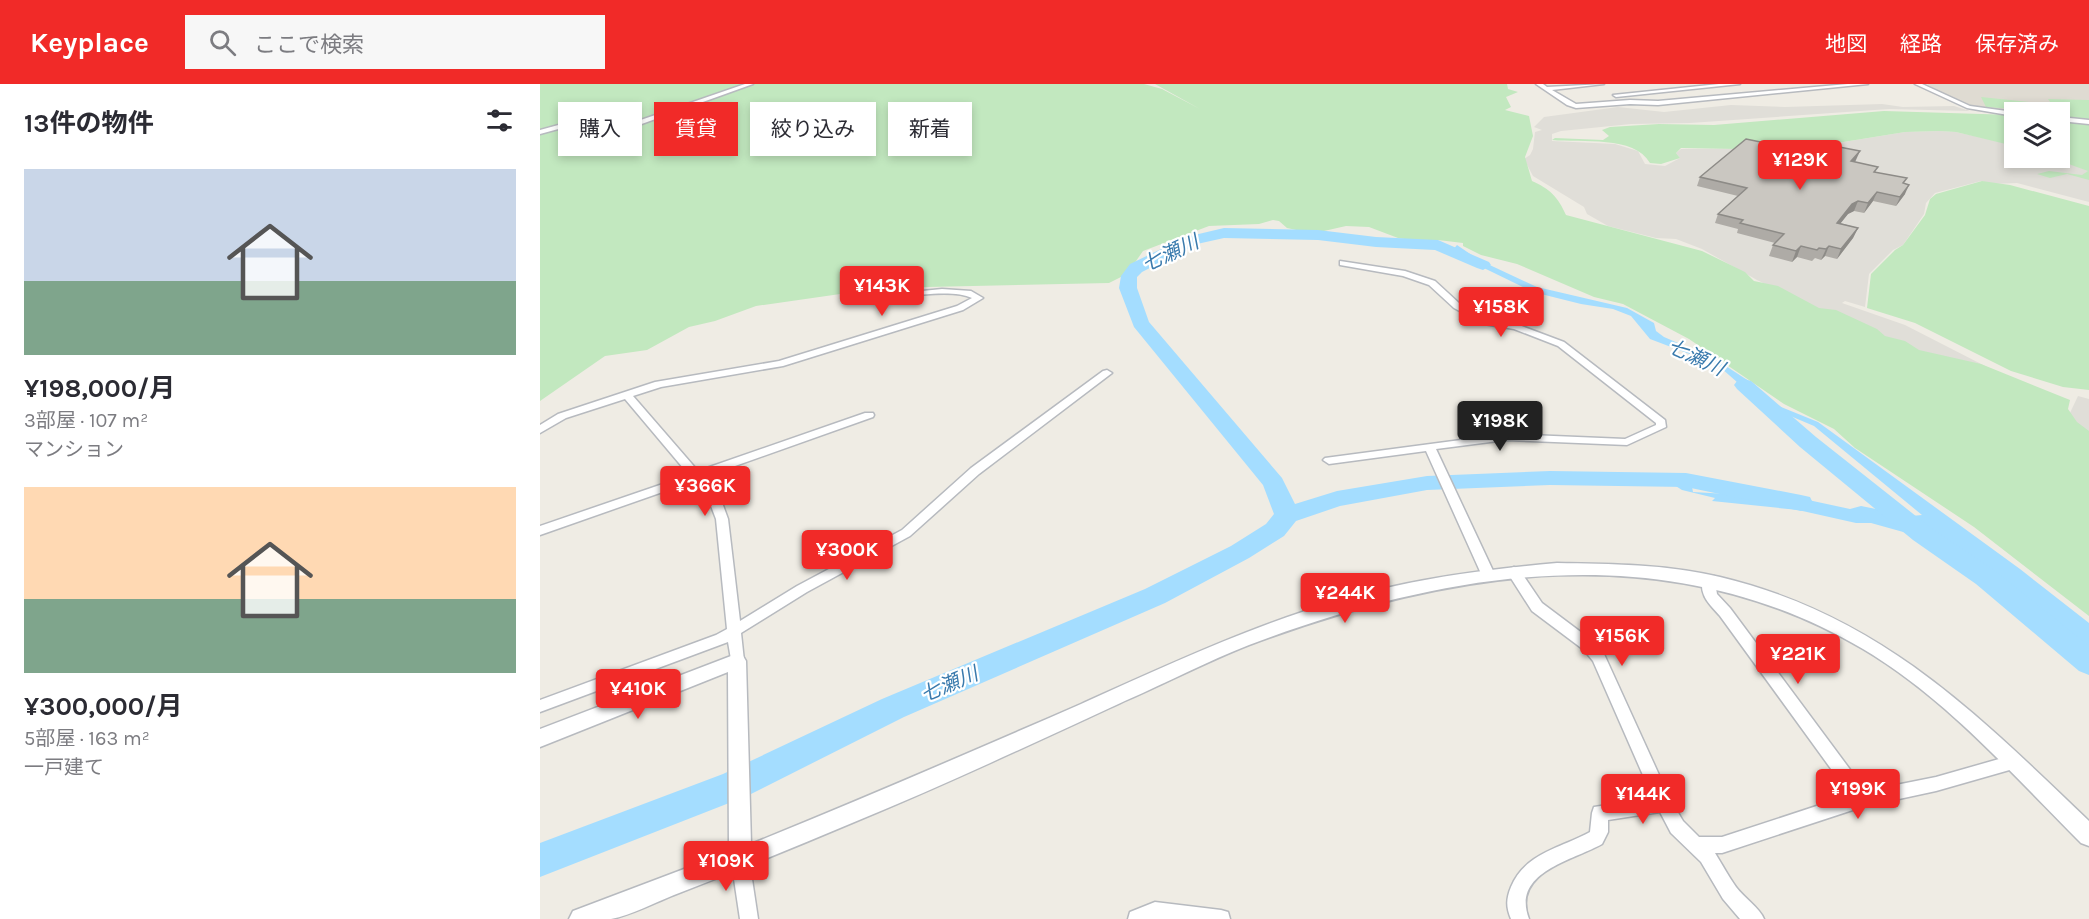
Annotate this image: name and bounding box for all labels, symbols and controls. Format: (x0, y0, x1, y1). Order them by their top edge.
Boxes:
search box (185, 15, 605, 69)
text: Keyplace (30, 26, 149, 59)
icon: search (206, 26, 239, 59)
text: ここで検索 (254, 32, 364, 58)
text: 地図 (1825, 32, 1867, 56)
text: 経路 (1900, 32, 1942, 56)
text: 保存済み (1975, 32, 2059, 56)
chip: 購入 (558, 102, 642, 156)
chip: 賃貸 (654, 102, 738, 156)
chip: 絞り込み (750, 102, 876, 156)
chip: 新着 (888, 102, 972, 156)
map controls (2004, 102, 2070, 168)
button: layers (2004, 102, 2070, 168)
icon: filters (483, 104, 516, 137)
text: 13件の物件 (24, 108, 153, 139)
pin: ¥129K (1758, 140, 1842, 191)
text: ¥129K (1772, 148, 1828, 171)
icon: home (216, 208, 324, 316)
water label: 七瀬川 (1138, 230, 1204, 277)
pin: ¥143K (840, 266, 924, 317)
text: ¥143K (854, 274, 910, 297)
pin: ¥158K (1459, 287, 1543, 338)
text: ¥158K (1473, 295, 1529, 318)
water label: 七瀬川 (1664, 334, 1730, 381)
text: ¥198,000/月 (24, 373, 175, 404)
pin: ¥198K (1458, 401, 1542, 452)
text: 3部屋 · 107 m² (24, 409, 148, 432)
text: ¥198K (1471, 409, 1529, 432)
text: マンション (24, 438, 124, 461)
pin: ¥366K (663, 466, 747, 517)
text: ¥366K (674, 474, 736, 497)
icon: home (216, 526, 324, 634)
pin: ¥300K (805, 530, 889, 581)
text: ¥300K (816, 538, 878, 561)
pin: ¥244K (1303, 573, 1387, 624)
text: ¥244K (1315, 581, 1375, 604)
pin: ¥156K (1580, 616, 1664, 667)
text: ¥156K (1594, 624, 1650, 647)
pin: ¥221K (1756, 634, 1840, 685)
text: ¥221K (1770, 642, 1826, 665)
water label: 七瀬川 (917, 661, 983, 707)
pin: ¥410K (596, 669, 680, 720)
text: ¥410K (610, 677, 666, 700)
text: ¥300,000/月 (24, 691, 182, 722)
text: 5部屋 · 163 m² (24, 727, 150, 750)
text: 一戸建て (24, 756, 104, 779)
pin: ¥199K (1816, 769, 1900, 820)
pin: ¥144K (1601, 774, 1685, 825)
text: ¥199K (1830, 777, 1886, 800)
text: ¥144K (1615, 782, 1671, 805)
pin: ¥109K (684, 841, 768, 892)
text: ¥109K (698, 849, 754, 872)

